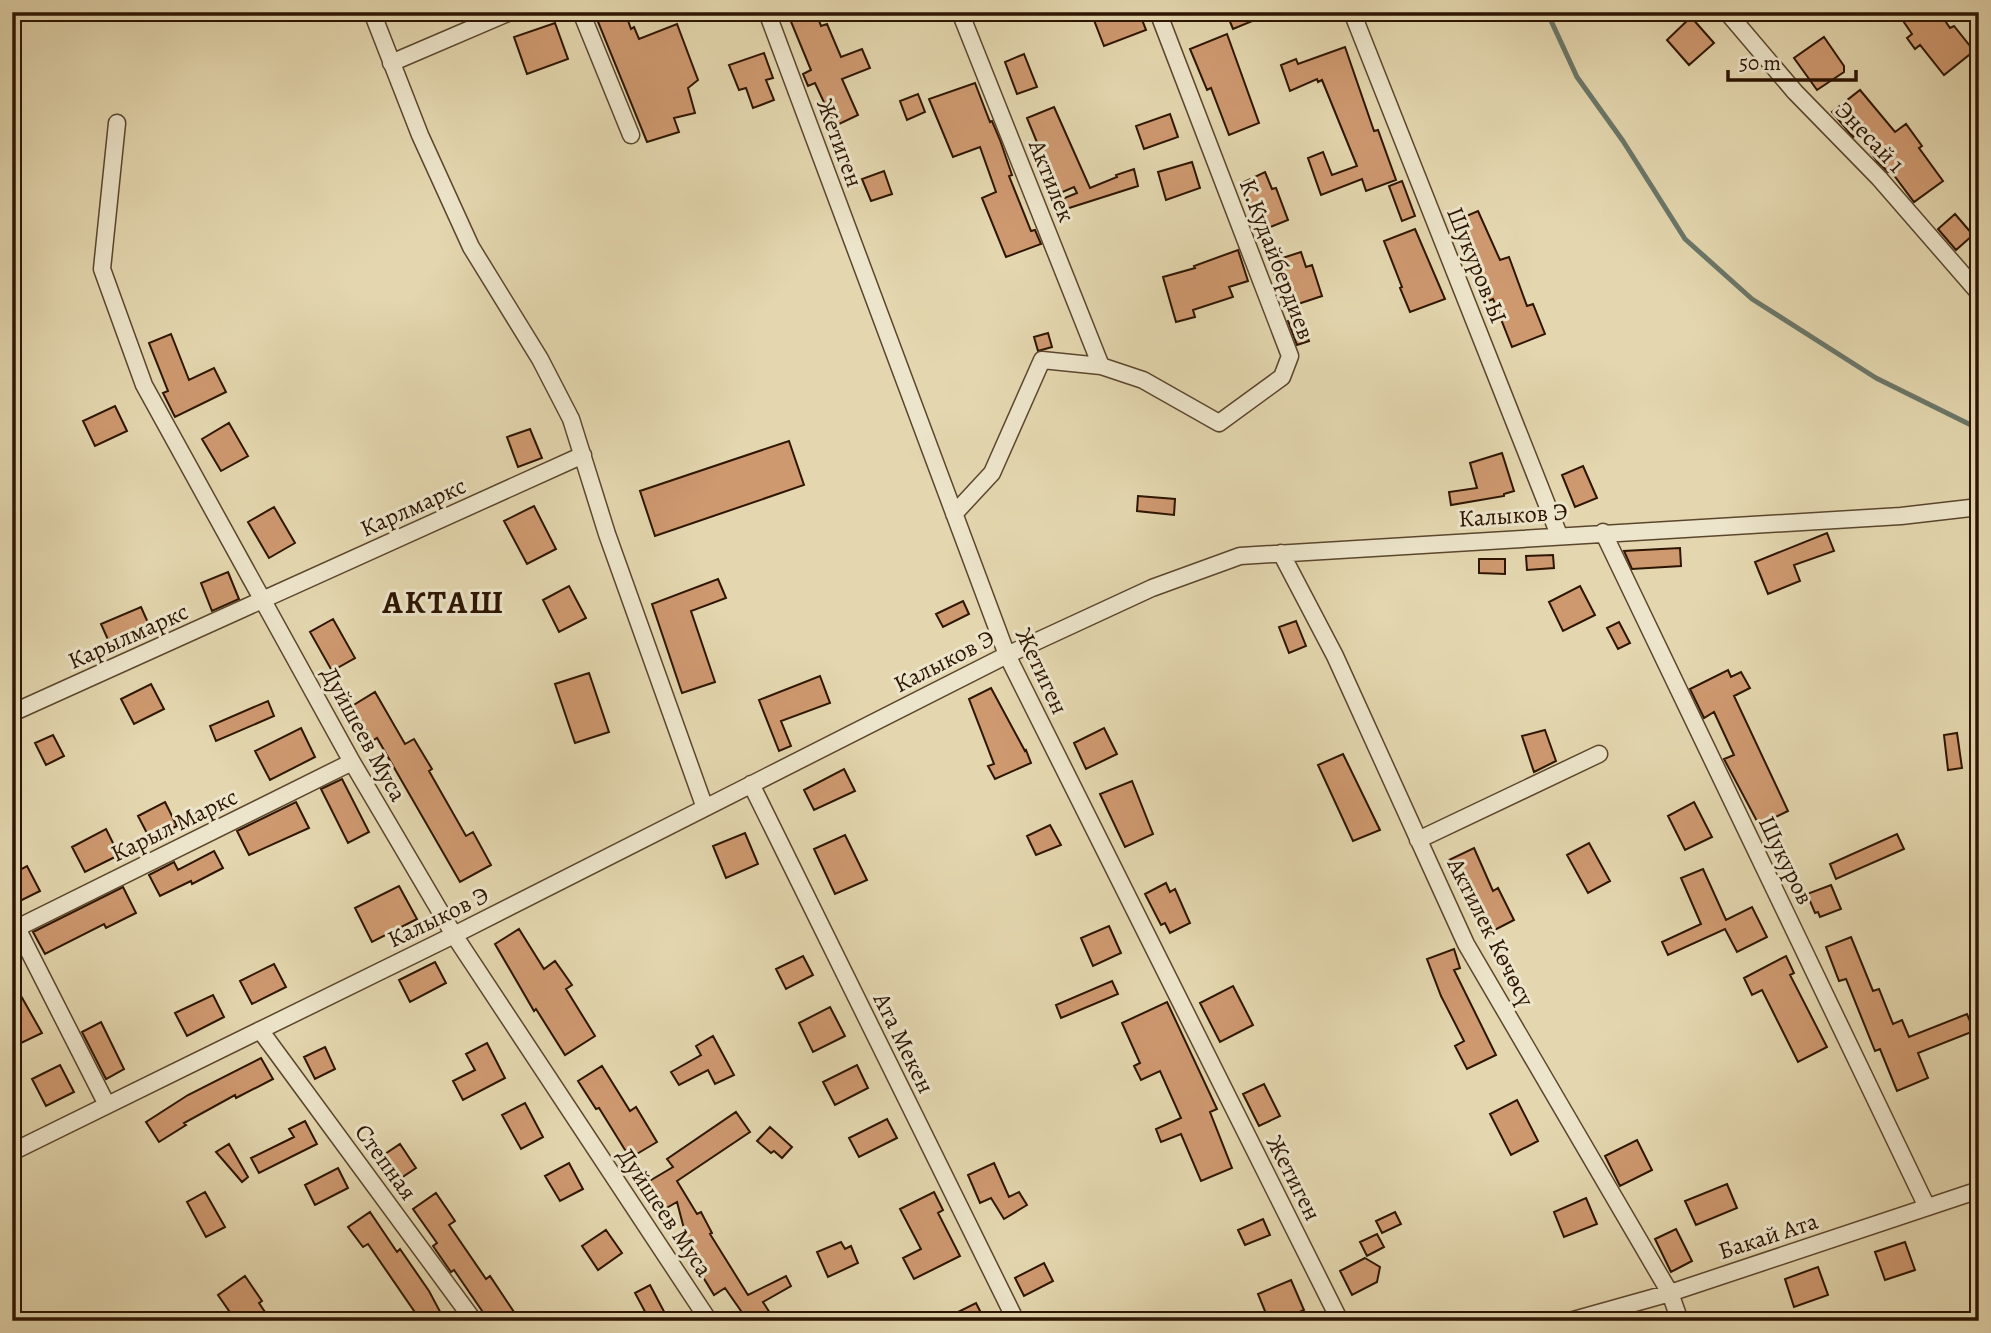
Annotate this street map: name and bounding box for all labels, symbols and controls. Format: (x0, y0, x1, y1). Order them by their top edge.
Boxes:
scale bar (1728, 38, 1856, 82)
text: 50 m (1739, 49, 1781, 77)
street label: Жетиген (809, 94, 871, 192)
street label: Энесай 1 (1828, 94, 1912, 180)
street label: Актилек (1021, 134, 1083, 227)
street label: К.Кудайбердиев (1232, 174, 1322, 344)
street label: Шукуров.Ы (1439, 202, 1515, 328)
street label: Карлмаркс (355, 469, 471, 545)
street label: Калыков Э (1457, 495, 1569, 535)
district label: АКТАШ (382, 580, 505, 624)
street label: Карылмаркс (63, 595, 193, 677)
street label: Калыков Э (888, 622, 1000, 700)
street label: Жетиген (1008, 623, 1076, 719)
street label: Дуйшеев Муса (314, 661, 414, 807)
street label: Карыл Маркс (105, 780, 243, 870)
street label: Шукуров (1751, 810, 1821, 910)
street label: Актилек Көчөсү (1439, 851, 1542, 1012)
street label: Калыков Э (382, 879, 494, 955)
street label: Ата Мекен (865, 986, 942, 1099)
street label: Степная (348, 1117, 424, 1207)
street label: Жетиген (1259, 1130, 1329, 1226)
street label: Дуйшеев Муса (610, 1141, 720, 1283)
street label: Бакай Ата (1714, 1205, 1822, 1267)

